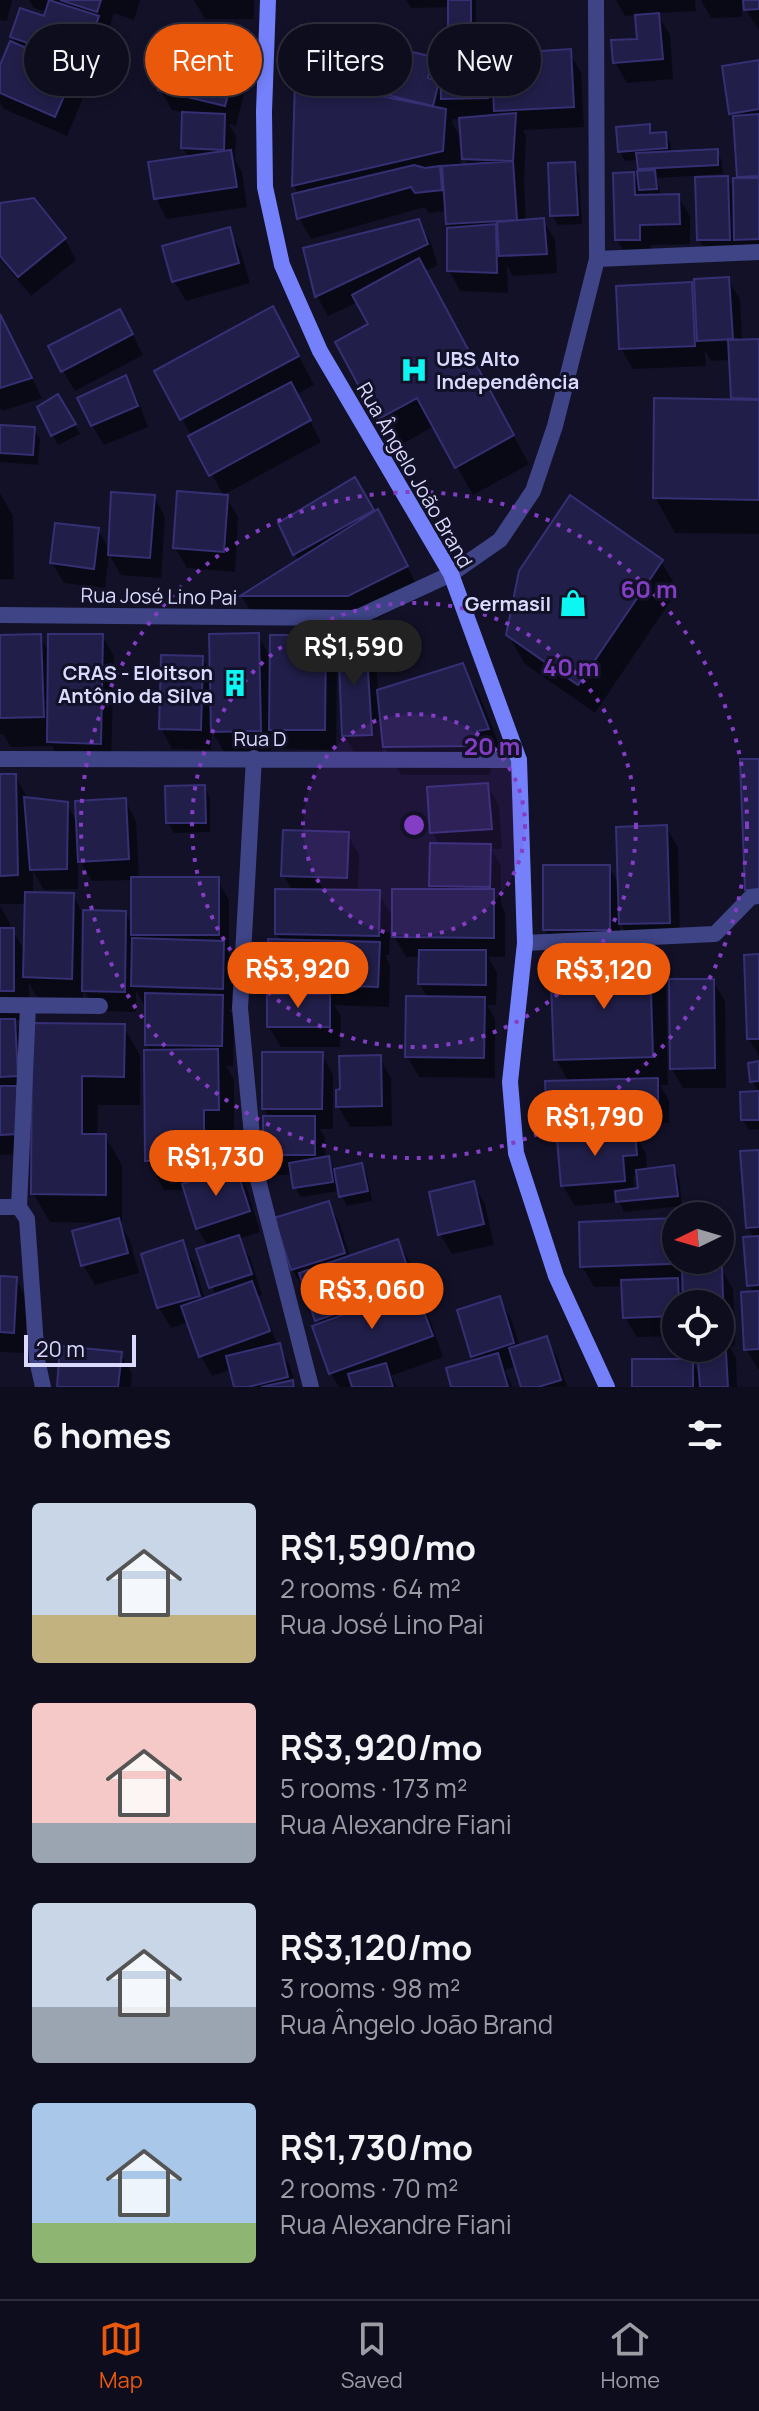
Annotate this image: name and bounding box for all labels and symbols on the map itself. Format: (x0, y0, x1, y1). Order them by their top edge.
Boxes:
place label: UBS Alto Independência (436, 345, 579, 395)
hospital icon: UBS Alto Independência (399, 355, 429, 385)
street label: Rua Ângelo João Brand (351, 377, 479, 573)
text: 60 m (620, 572, 678, 605)
street label: Rua José Lino Pai (80, 581, 238, 611)
shop icon: Germasil (558, 588, 588, 618)
place label: Germasil (465, 590, 551, 617)
pin: R$1,590 (280, 620, 428, 688)
text: 40 m (543, 650, 599, 683)
place label: CRAS - Eloitson Antônio da Silva (58, 659, 213, 709)
building icon: CRAS - Eloitson Antônio da Silva (220, 668, 250, 698)
street label: Rua D (233, 725, 287, 752)
text: 20 m (464, 729, 520, 762)
centre of rings (400, 811, 428, 839)
pin: R$3,920 (224, 942, 372, 1010)
pin: R$3,120 (530, 943, 678, 1011)
pin: R$1,790 (521, 1090, 669, 1158)
pin: R$1,730 (142, 1130, 290, 1198)
north arrow (662, 1202, 734, 1274)
pin: R$3,060 (298, 1263, 446, 1331)
scale bar (24, 1331, 136, 1367)

